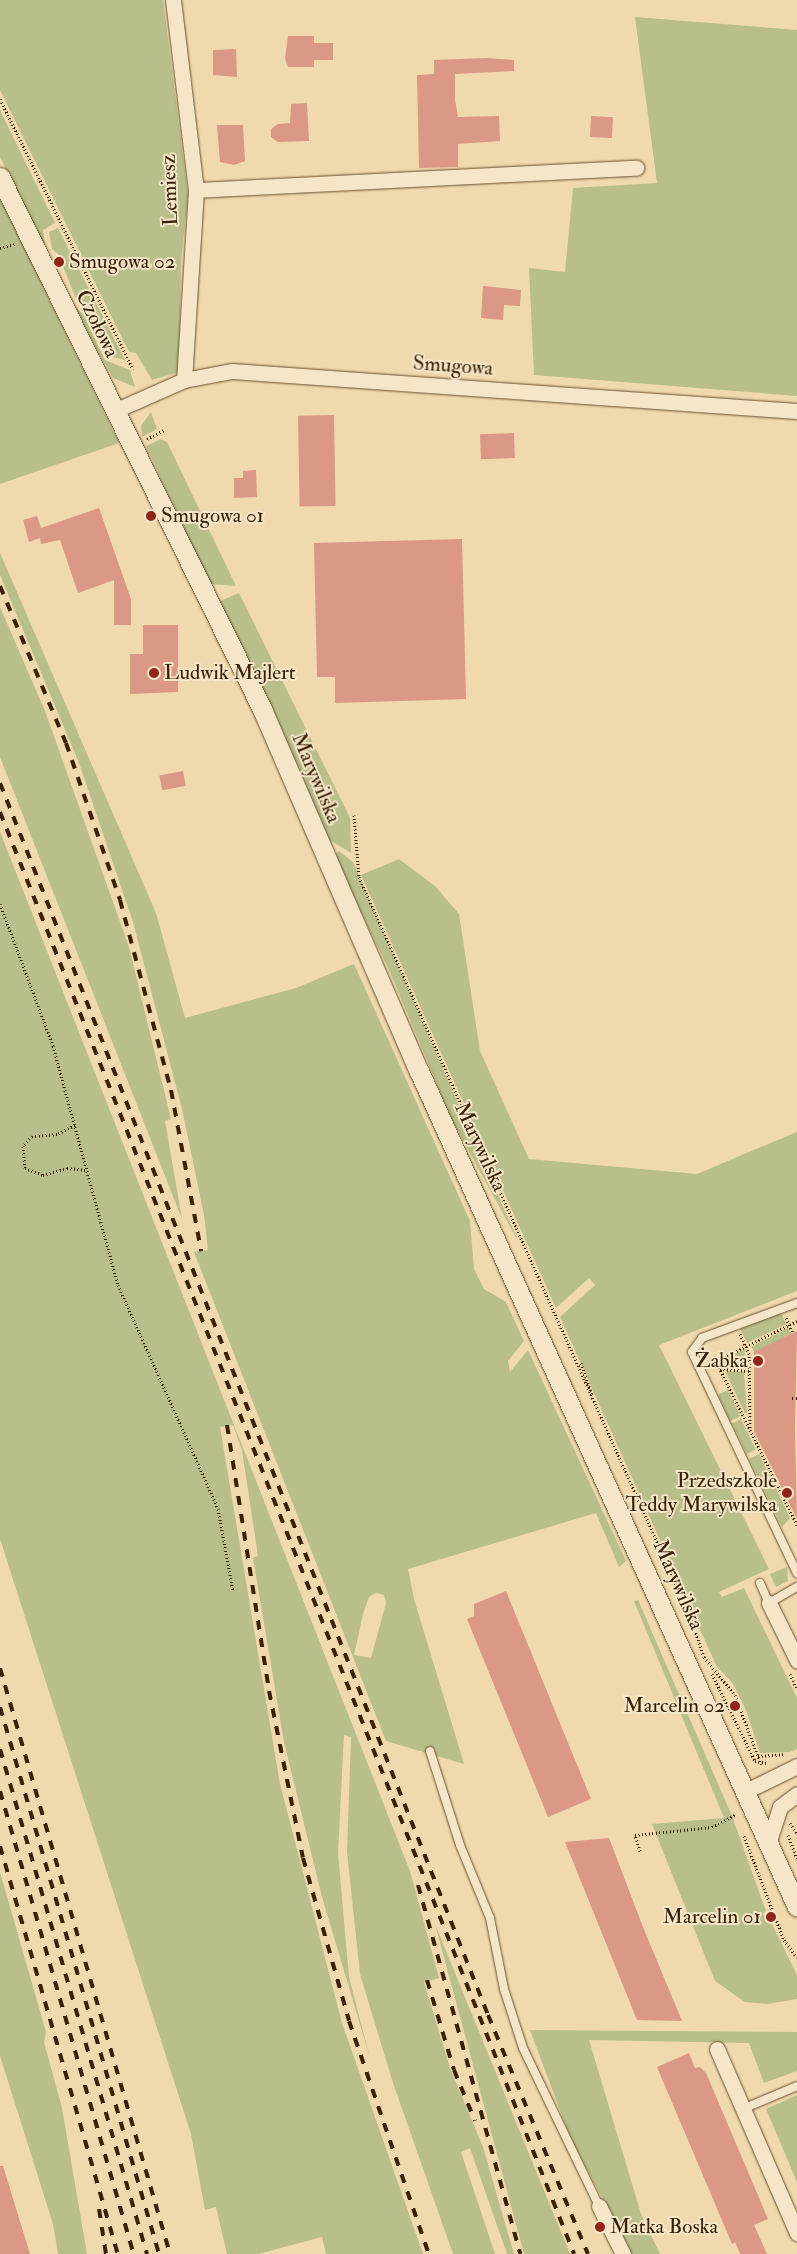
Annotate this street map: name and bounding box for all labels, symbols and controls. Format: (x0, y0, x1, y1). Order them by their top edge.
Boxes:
street label: Lemiesz (156, 154, 184, 226)
place label: Smugowa 02 (69, 249, 175, 275)
marker: Smugowa 02 (53, 256, 65, 268)
street label: Czołowa (70, 286, 124, 362)
street label: Smugowa (412, 351, 494, 381)
place label: Smugowa 01 (161, 503, 264, 529)
marker: Smugowa 01 (145, 510, 157, 522)
place label: Ludwik Majlert (164, 660, 296, 686)
marker: Ludwik Majlert (148, 667, 160, 679)
street label: Marywilska (286, 729, 346, 827)
street label: Marywilska (448, 1098, 512, 1196)
place label: Żabka (695, 1348, 748, 1374)
marker: Żabka (752, 1355, 764, 1367)
place label: Przedszkole Teddy Marywilska (625, 1468, 777, 1518)
marker: Przedszkole Teddy Marywilska (781, 1487, 793, 1499)
street label: Marywilska (647, 1536, 709, 1634)
place label: Marcelin 02 (624, 1693, 725, 1719)
marker: Marcelin 02 (729, 1700, 741, 1712)
place label: Marcelin 01 (663, 1904, 761, 1930)
marker: Marcelin 01 (765, 1911, 777, 1923)
place label: Matka Boska (610, 2214, 718, 2240)
marker: Matka Boska (594, 2221, 606, 2233)

